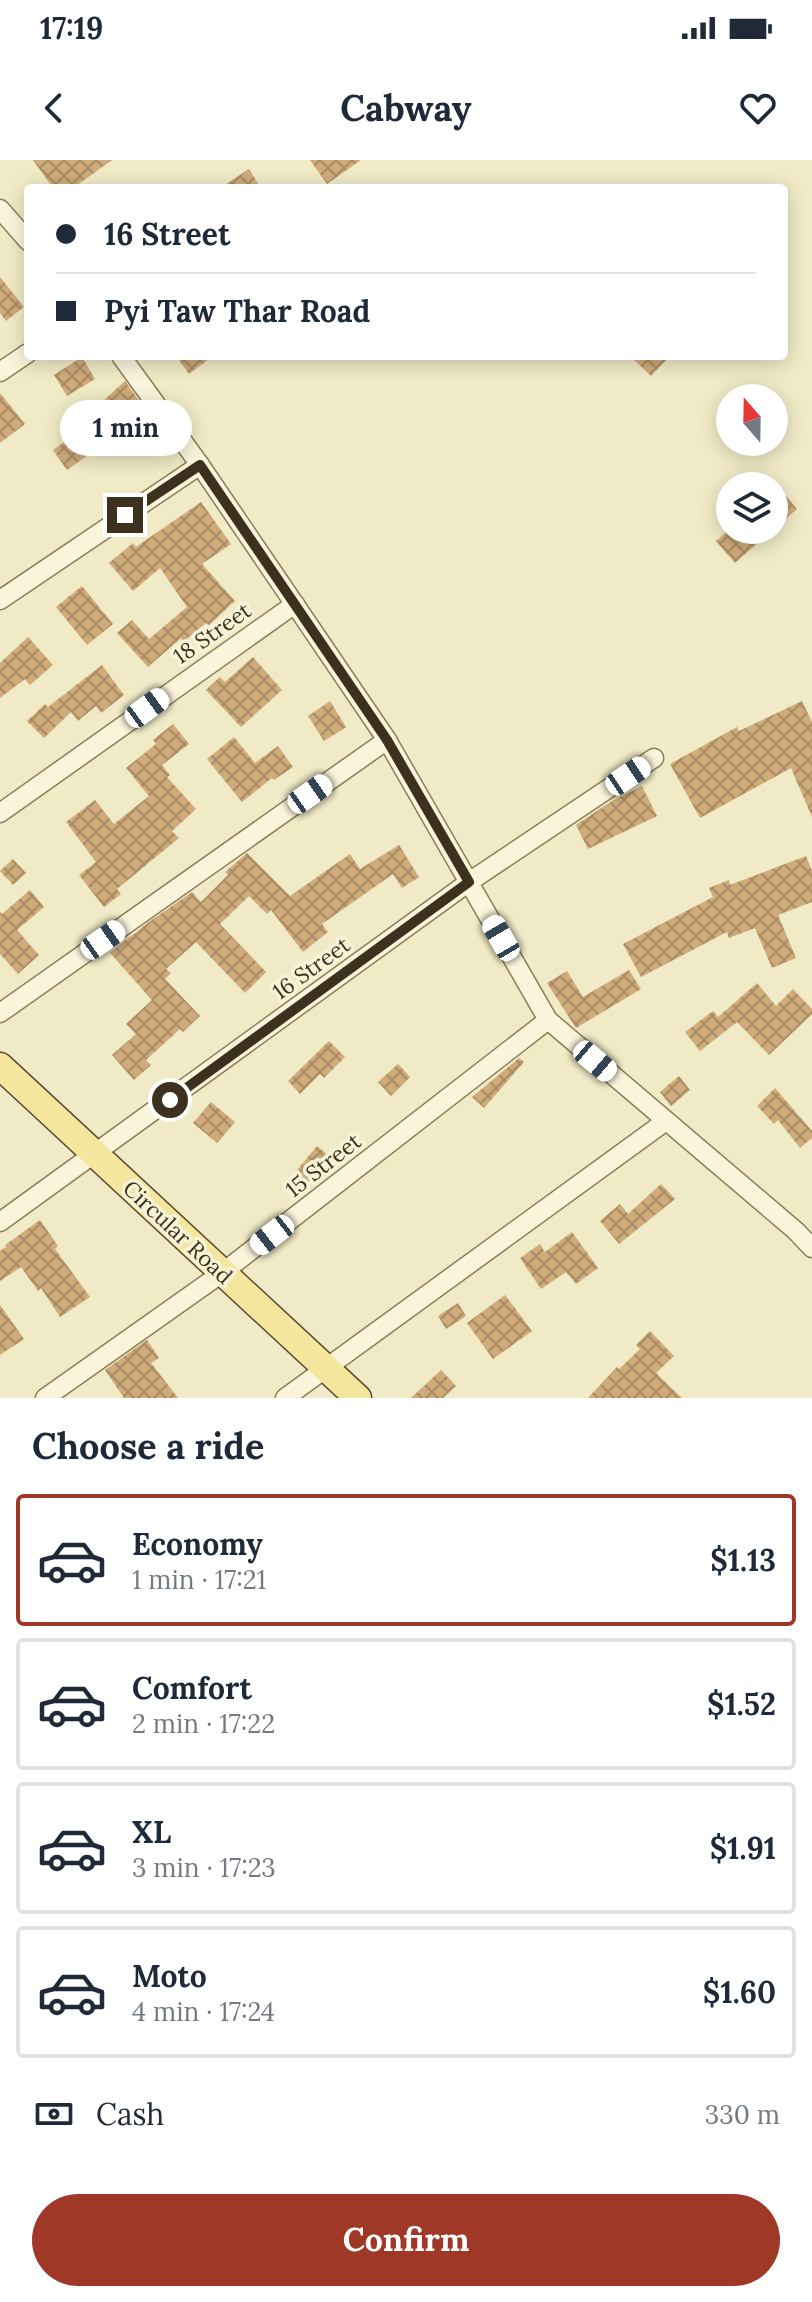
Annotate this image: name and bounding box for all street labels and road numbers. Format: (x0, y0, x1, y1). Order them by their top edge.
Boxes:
street label: 18 Street (168, 596, 257, 670)
street label: 16 Street (267, 930, 356, 1005)
street label: 15 Street (280, 1127, 367, 1203)
street label: Circular Road (117, 1174, 239, 1290)

